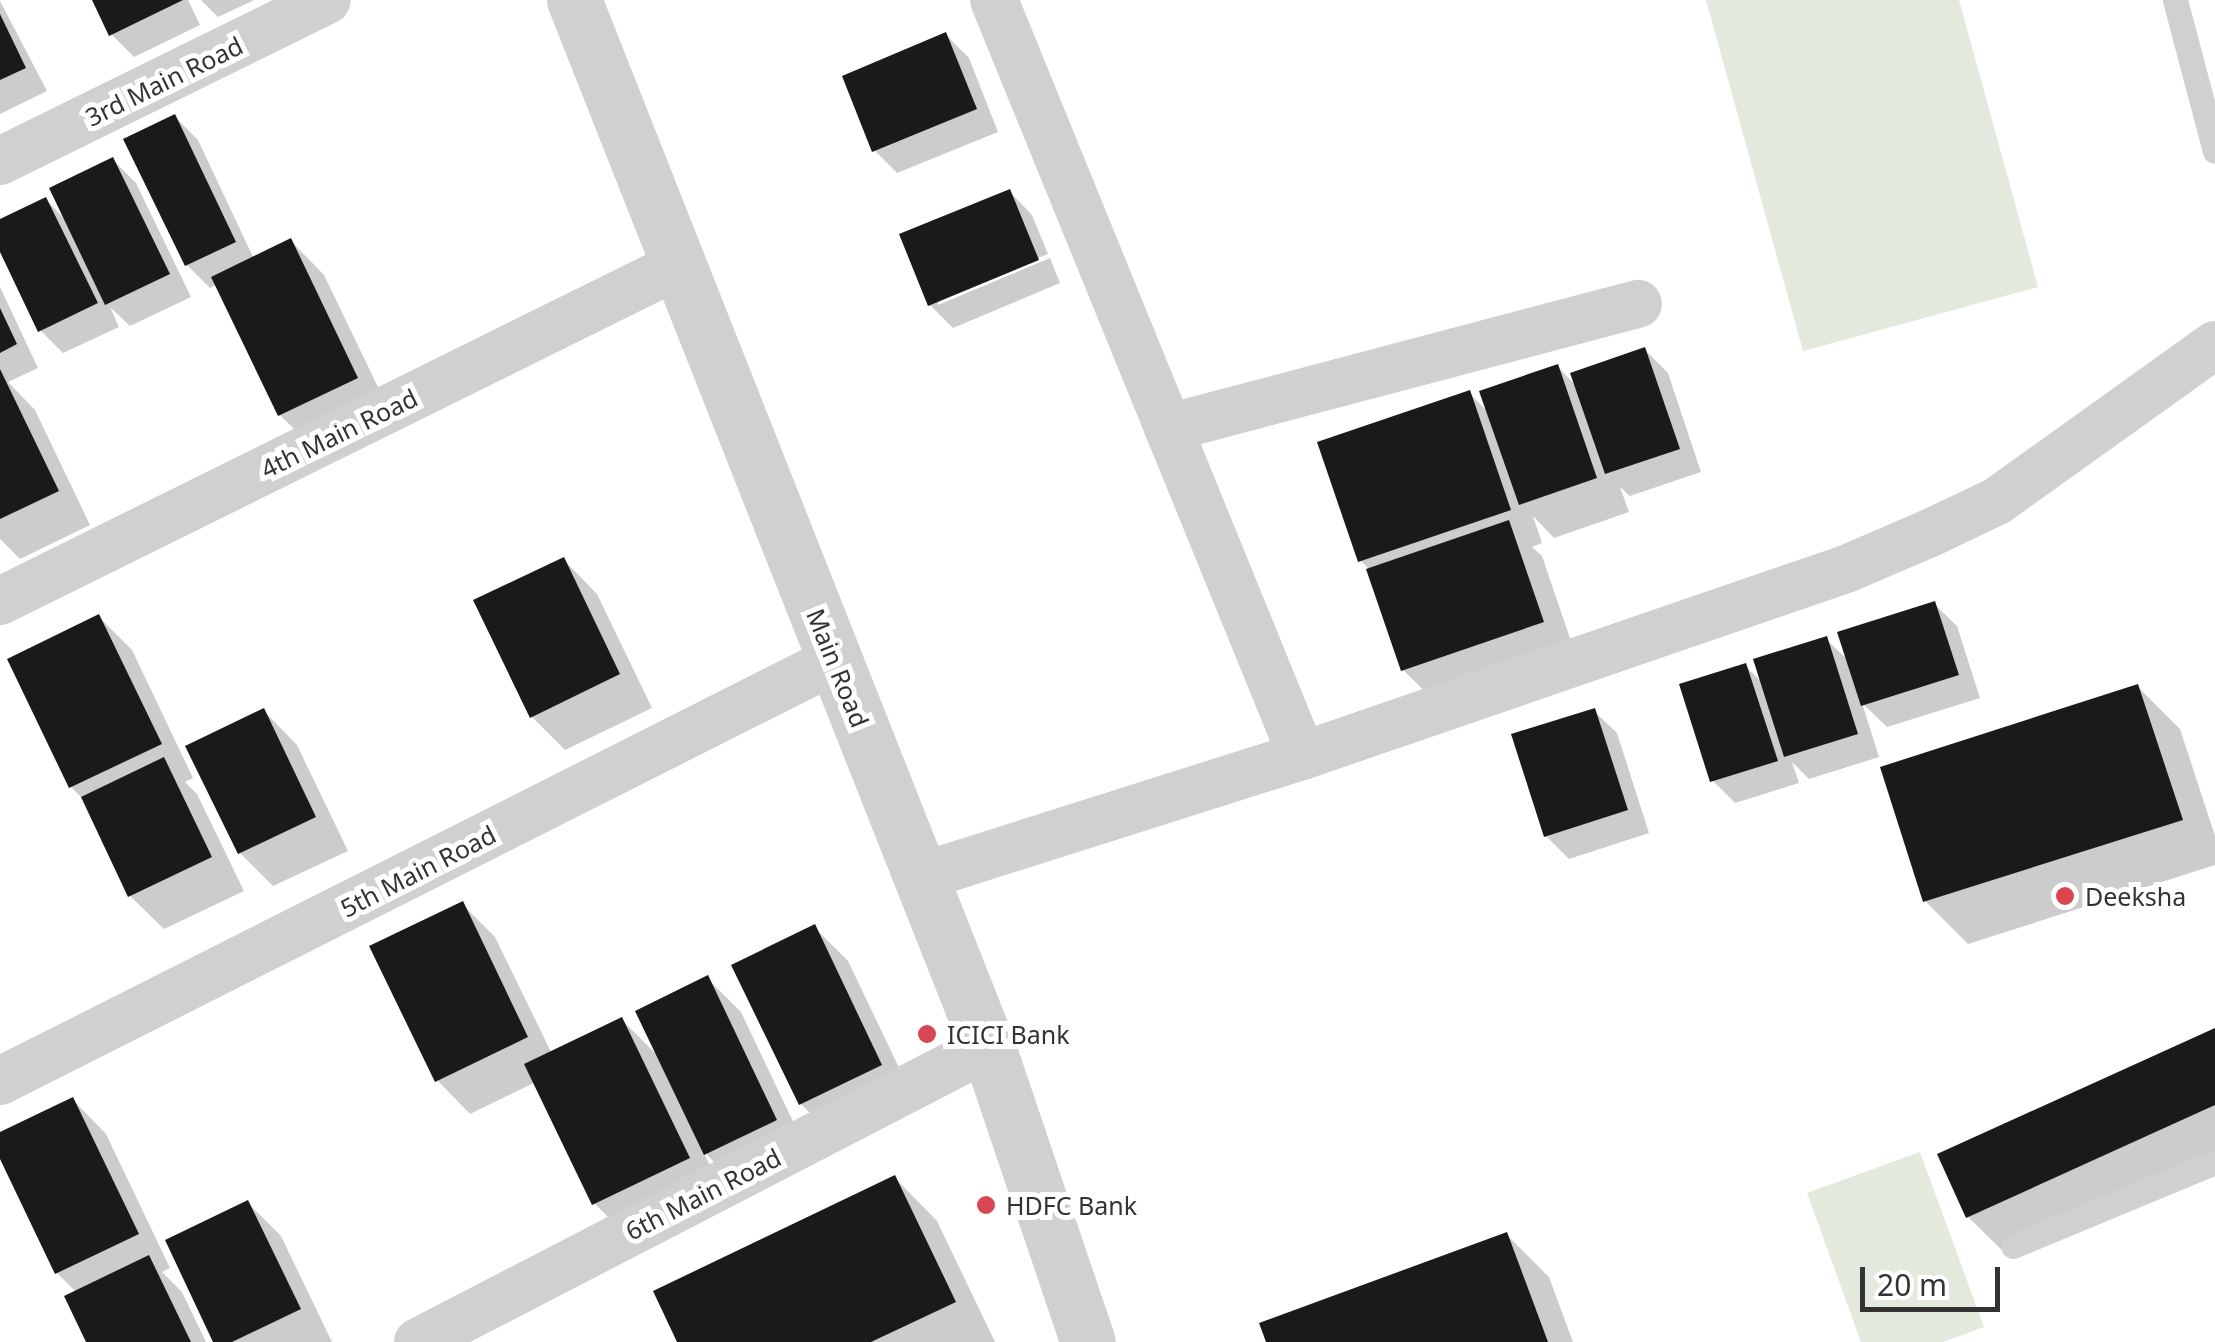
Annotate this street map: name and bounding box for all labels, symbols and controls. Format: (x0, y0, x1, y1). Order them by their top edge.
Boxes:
street label: 3rd Main Road (80, 30, 248, 132)
street label: 4th Main Road (256, 382, 422, 484)
street label: Main Road (801, 604, 875, 732)
street label: 5th Main Road (335, 819, 501, 923)
place label: Deeksha (2085, 881, 2186, 911)
marker: Deeksha (2054, 885, 2076, 907)
place label: ICICI Bank (947, 1019, 1070, 1049)
marker: ICICI Bank (916, 1023, 938, 1045)
street label: 6th Main Road (620, 1142, 786, 1246)
place label: HDFC Bank (1006, 1190, 1137, 1220)
marker: HDFC Bank (975, 1194, 997, 1216)
scale bar (1865, 1247, 2005, 1309)
text: 20 m (1877, 1264, 1947, 1305)

